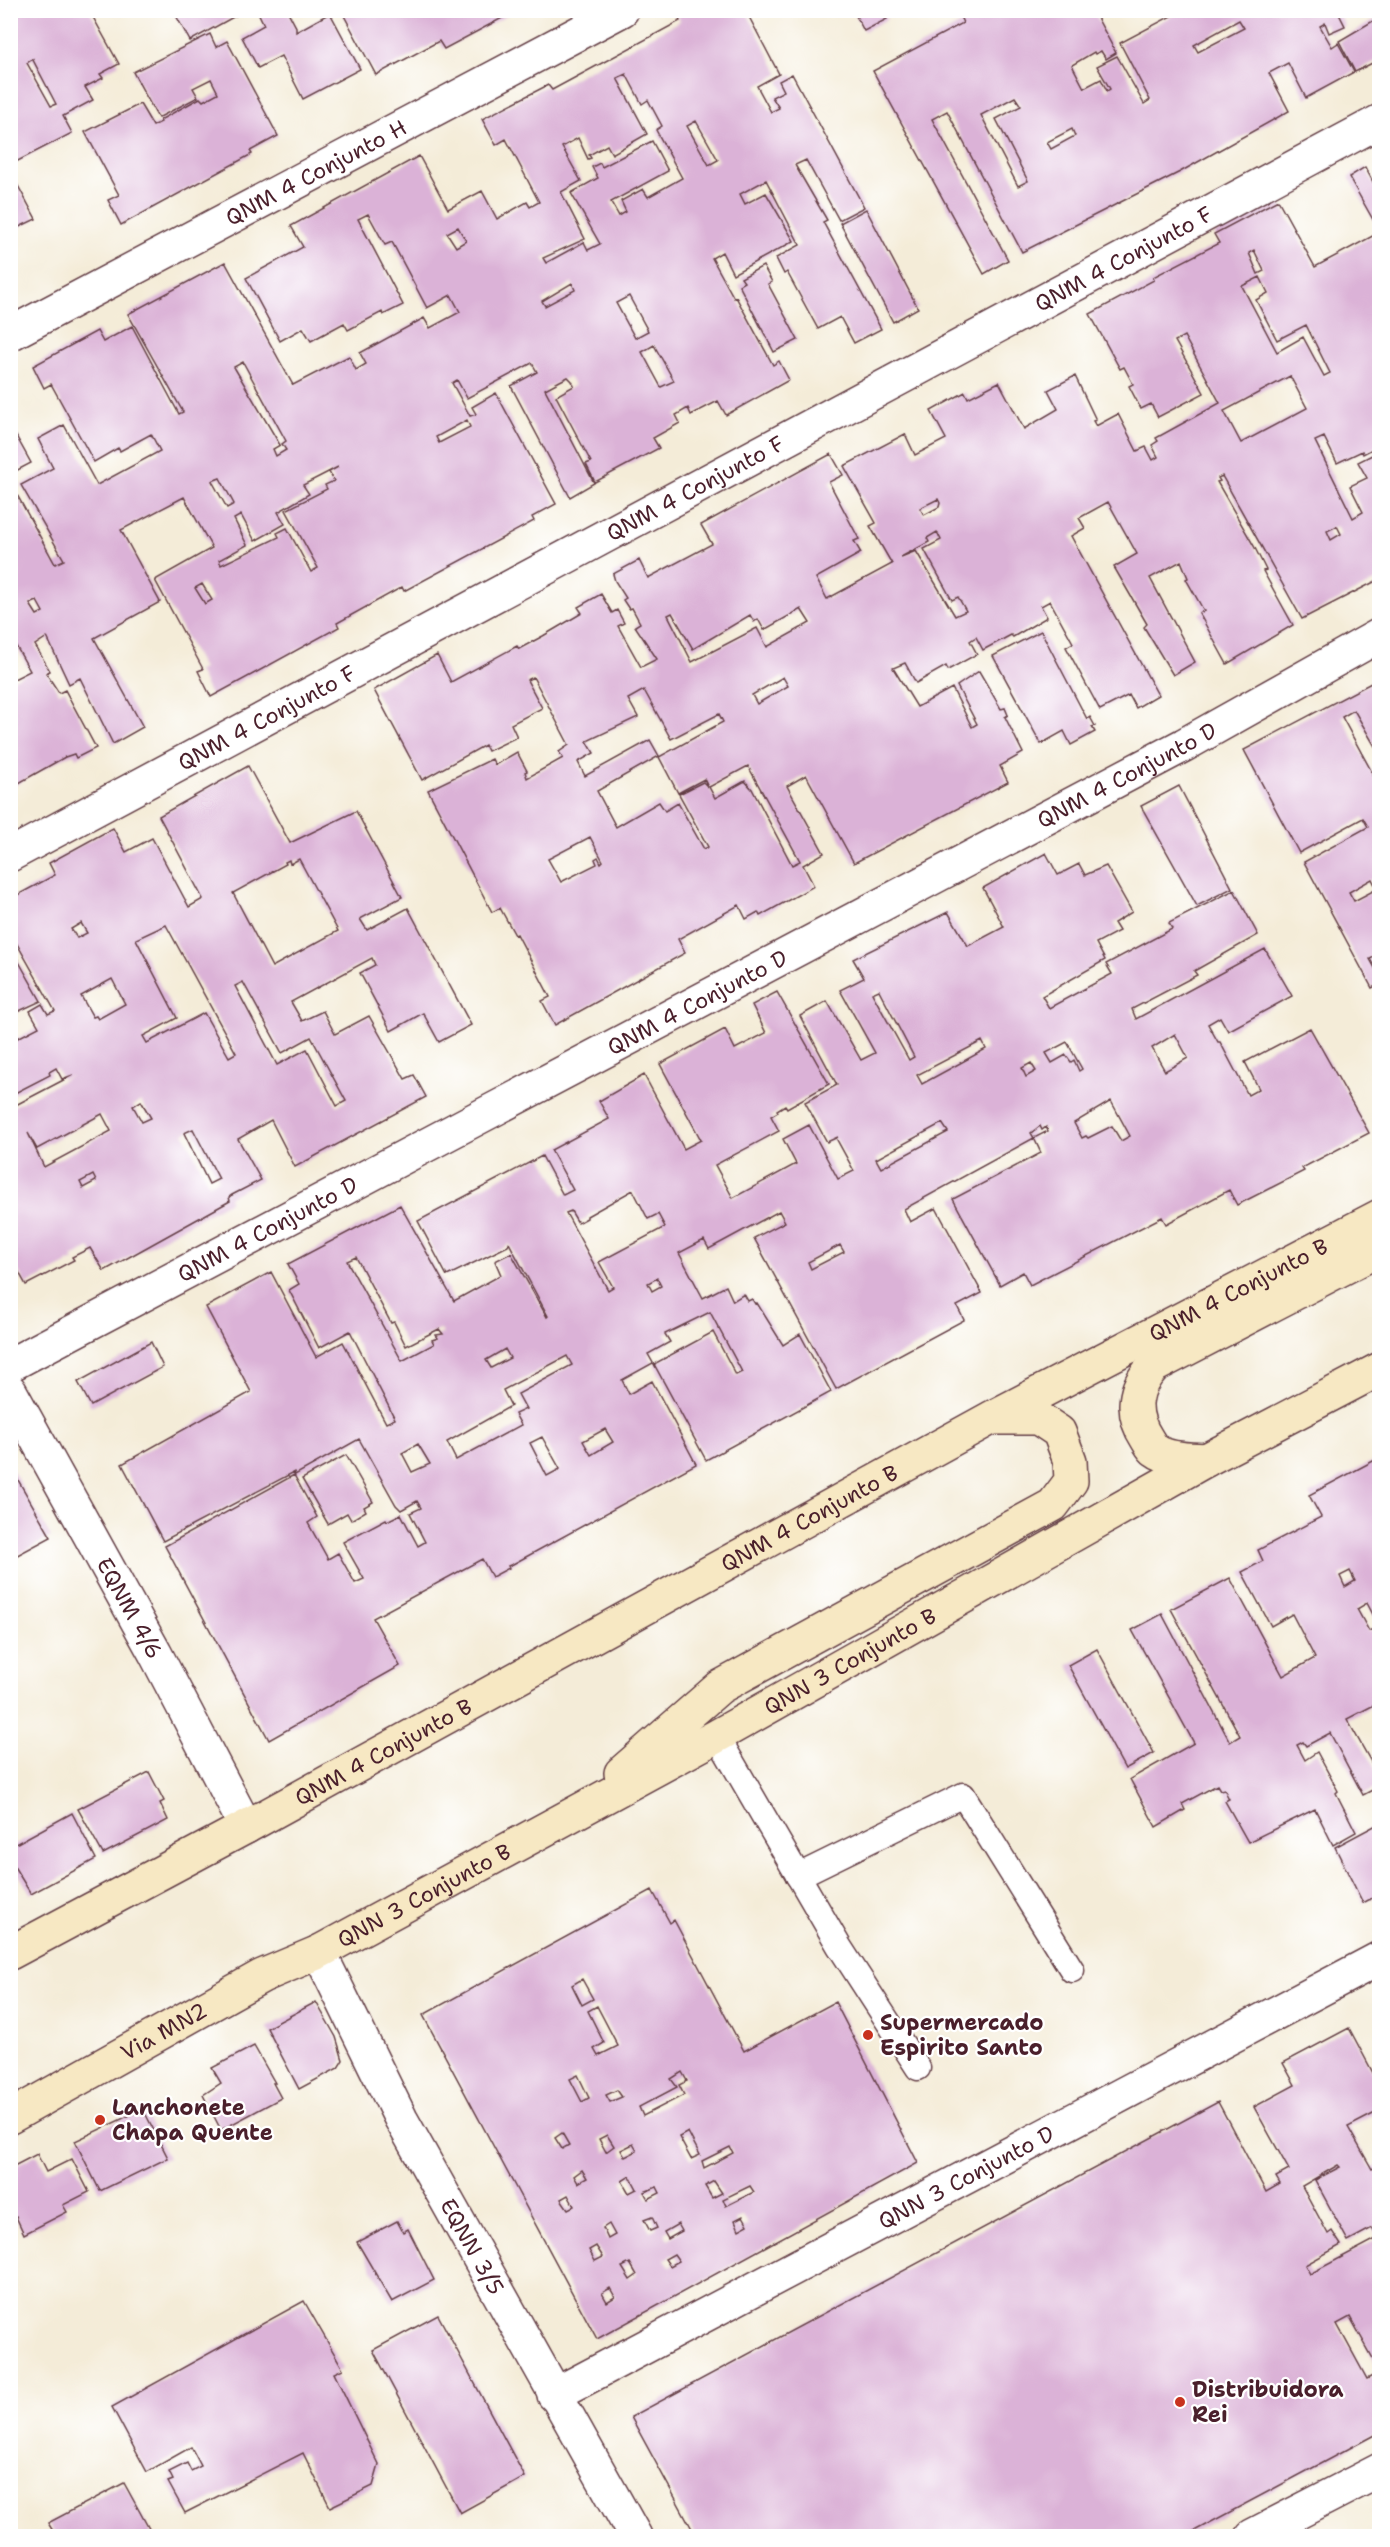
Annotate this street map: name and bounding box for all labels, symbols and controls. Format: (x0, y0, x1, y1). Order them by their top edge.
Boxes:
street label: QNM 4 Conjunto H (220, 113, 412, 232)
street label: QNM 4 Conjunto F (1030, 200, 1217, 318)
street label: QNM 4 Conjunto F (601, 429, 789, 548)
street label: QNM 4 Conjunto F (173, 659, 361, 777)
street label: QNM 4 Conjunto D (1032, 716, 1222, 835)
street label: QNM 4 Conjunto D (602, 943, 792, 1062)
street label: QNM 4 Conjunto D (173, 1170, 363, 1289)
street label: QNM 4 Conjunto B (1144, 1232, 1333, 1349)
street label: QNM 4 Conjunto B (716, 1458, 903, 1579)
street label: EQNM 4/6 (90, 1552, 169, 1664)
street label: QNN 3 Conjunto B (759, 1601, 941, 1722)
street label: QNM 4 Conjunto B (290, 1692, 477, 1812)
street label: QNN 3 Conjunto B (332, 1837, 516, 1954)
street label: Via MN2 (116, 1996, 212, 2067)
place label: Supermercado Espirito Santo (880, 2008, 1043, 2062)
marker: Supermercado Espirito Santo (861, 2028, 875, 2042)
place label: Lanchonete Chapa Quente (112, 2093, 273, 2147)
marker: Lanchonete Chapa Quente (93, 2113, 107, 2127)
street label: QNN 3 Conjunto D (873, 2119, 1059, 2236)
street label: EQNN 3/5 (433, 2193, 511, 2300)
place label: Distribuidora Rei (1192, 2375, 1343, 2429)
marker: Distribuidora Rei (1173, 2395, 1187, 2409)

